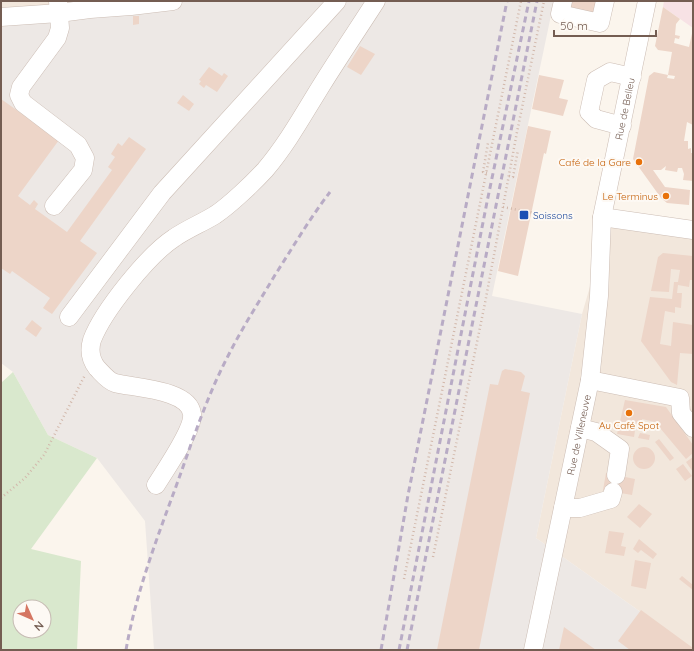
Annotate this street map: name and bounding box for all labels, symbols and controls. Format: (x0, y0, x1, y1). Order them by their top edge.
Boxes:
scale bar (554, 12, 656, 38)
text: 50 m (560, 18, 588, 33)
street label: Rue de Belleu (612, 77, 638, 141)
place label: Café de la Gare (559, 156, 631, 169)
marker: Café de la Gare (634, 157, 644, 167)
place label: Le Terminus (603, 190, 658, 203)
marker: Le Terminus (661, 191, 671, 201)
marker: Soissons (518, 209, 530, 221)
place label: Soissons (533, 209, 573, 222)
street label: Rue de Villeneuve (564, 393, 594, 476)
marker: Au Café Spot (624, 408, 634, 418)
place label: Au Café Spot (599, 419, 660, 432)
north arrow (12, 599, 52, 639)
text: N (31, 618, 47, 634)

